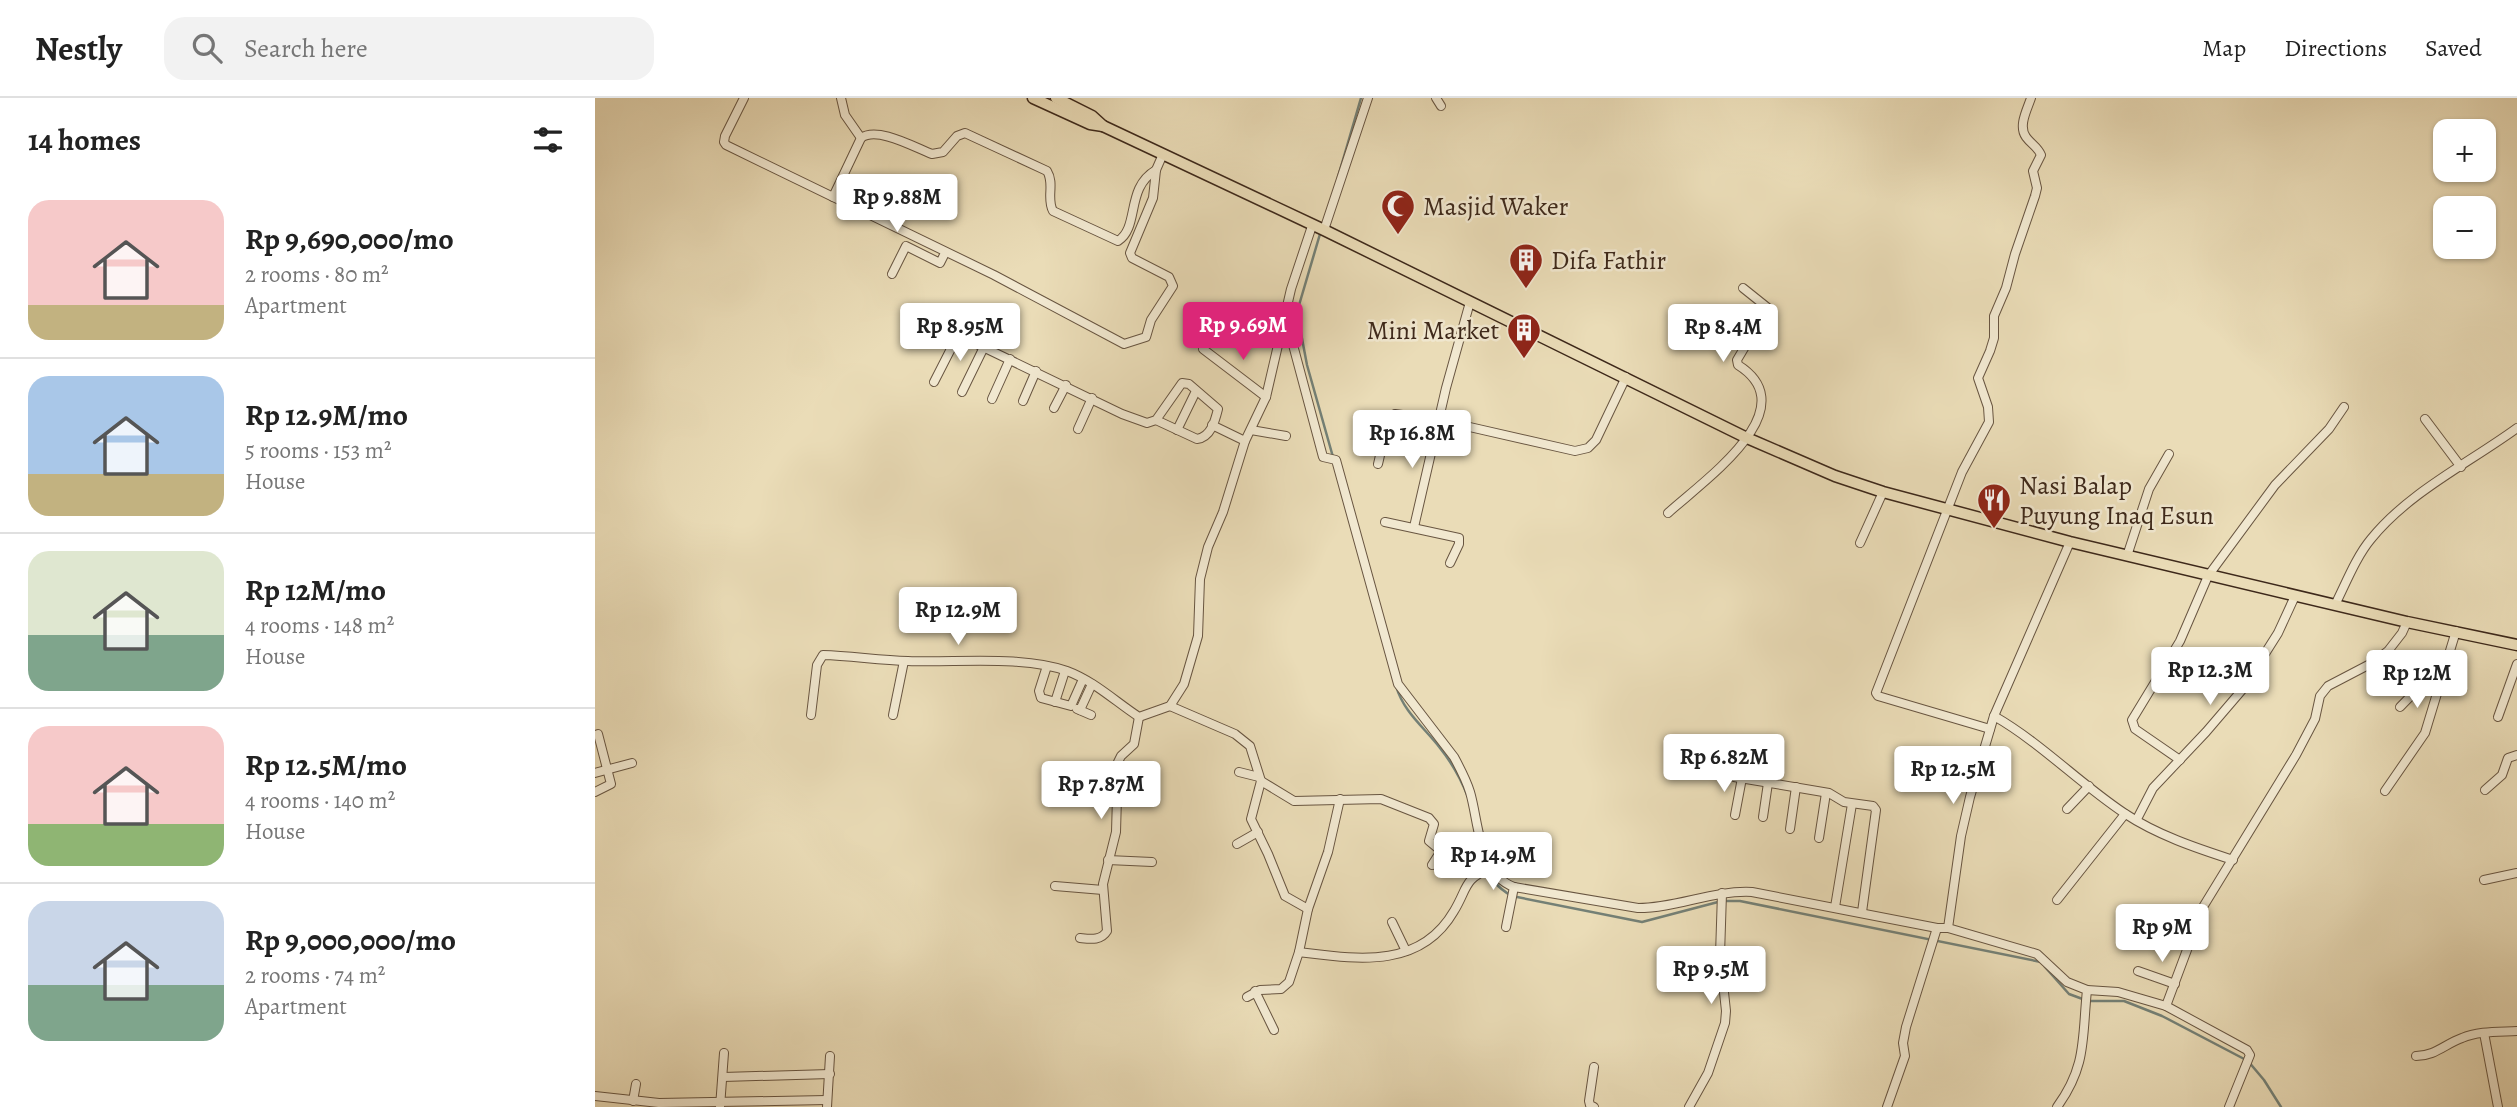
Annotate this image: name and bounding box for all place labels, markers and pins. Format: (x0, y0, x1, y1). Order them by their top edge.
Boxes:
pin: Rp 9.88M (825, 174, 969, 234)
mosque icon: Masjid Waker (1379, 187, 1417, 236)
place label: Masjid Waker (1423, 189, 1569, 224)
building icon: Difa Fathir (1507, 241, 1545, 290)
place label: Difa Fathir (1551, 243, 1666, 278)
pin: Rp 9.69M (1171, 302, 1315, 362)
pin: Rp 8.95M (888, 303, 1032, 363)
pin: Rp 8.4M (1658, 304, 1788, 364)
building icon: Mini Market (1505, 311, 1543, 360)
place label: Mini Market (1367, 313, 1499, 348)
pin: Rp 16.8M (1340, 410, 1484, 470)
place label: Nasi Balap Puyung Inaq Esun (2019, 468, 2214, 533)
restaurant icon: Nasi Balap Puyung Inaq Esun (1975, 481, 2013, 530)
pin: Rp 12.9M (886, 588, 1030, 647)
pin: Rp 12.3M (2138, 648, 2282, 707)
pin: Rp 12M (2360, 650, 2474, 710)
pin: Rp 6.82M (1652, 734, 1796, 794)
pin: Rp 12.5M (1881, 746, 2025, 806)
pin: Rp 7.87M (1029, 762, 1173, 821)
pin: Rp 14.9M (1421, 832, 1565, 892)
pin: Rp 9M (2113, 904, 2211, 964)
pin: Rp 9.5M (1646, 946, 1776, 1006)

